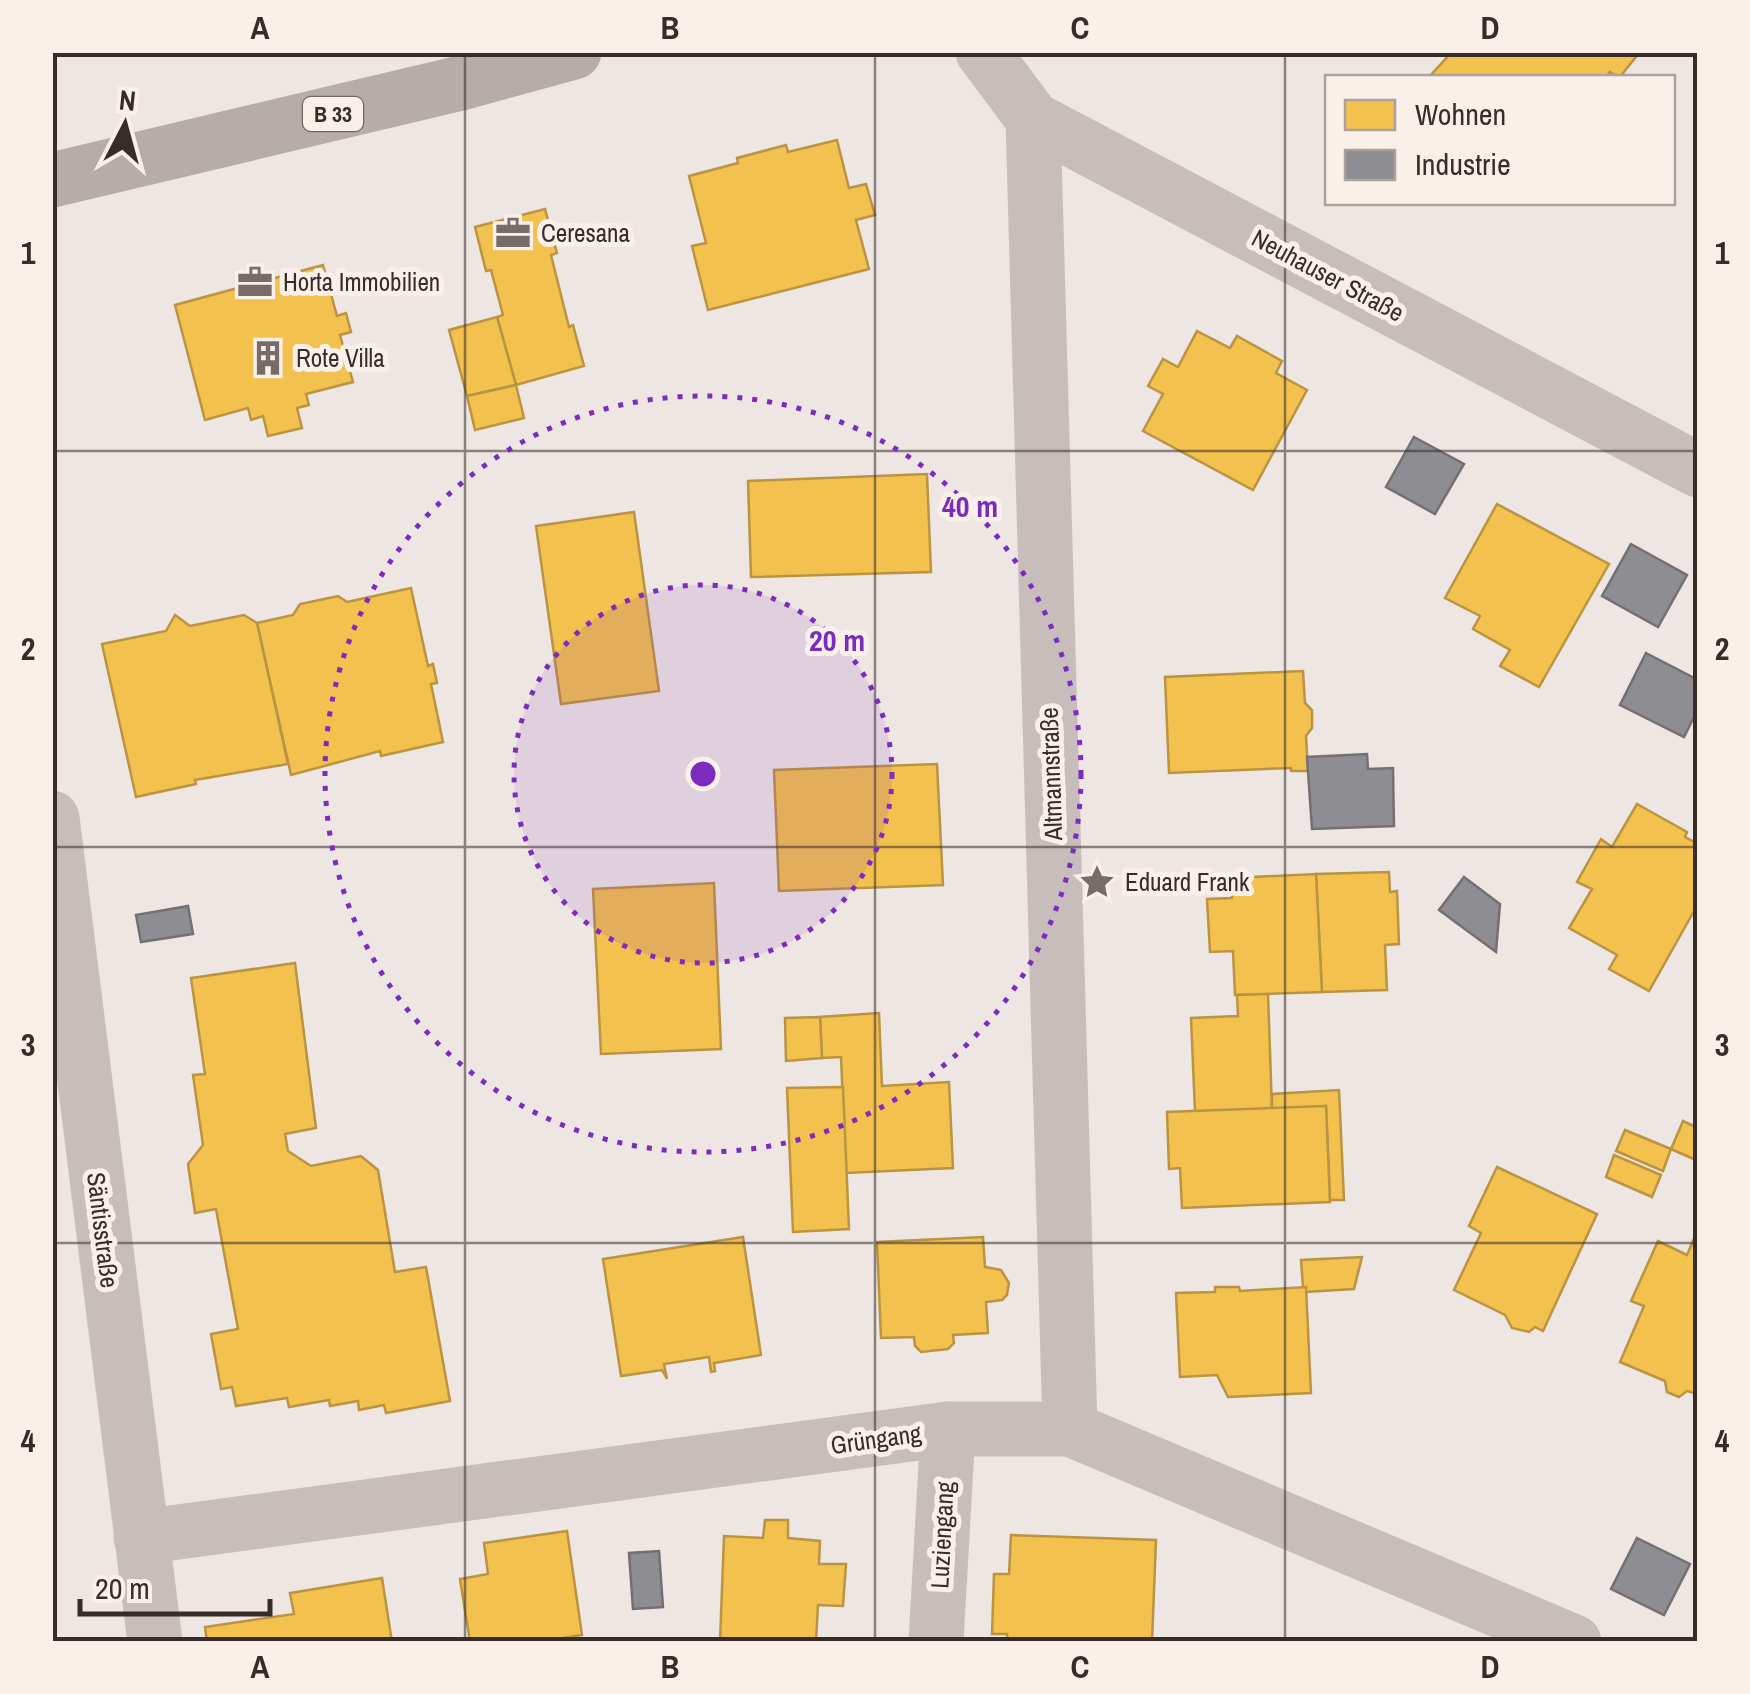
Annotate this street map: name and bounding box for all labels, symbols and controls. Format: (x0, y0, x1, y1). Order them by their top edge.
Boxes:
text: A (251, 6, 270, 49)
text: B (661, 6, 679, 49)
text: C (1071, 6, 1089, 49)
text: D (1481, 6, 1499, 49)
north arrow (75, 75, 175, 175)
legend (1325, 75, 1675, 205)
text: N (117, 80, 138, 120)
text: Wohnen (1415, 94, 1506, 134)
road number: B 33 (303, 97, 363, 131)
text: Industrie (1415, 144, 1511, 184)
office icon: Ceresana (494, 214, 532, 252)
place label: Ceresana (541, 216, 630, 250)
street label: Neuhauser Straße (1246, 221, 1410, 329)
text: 1 (21, 231, 36, 274)
text: 1 (1715, 231, 1730, 274)
office icon: Horta Immobilien (236, 263, 274, 301)
place label: Horta Immobilien (283, 265, 440, 299)
building icon: Rote Villa (249, 339, 287, 377)
place label: Rote Villa (296, 341, 385, 375)
text: 40 m (942, 486, 998, 526)
text: 20 m (809, 620, 865, 660)
text: 2 (21, 627, 35, 670)
text: 2 (1715, 627, 1729, 670)
street label: Altmannstraße (1032, 707, 1070, 842)
centre of rings (685, 756, 721, 792)
place icon: Eduard Frank (1078, 863, 1116, 901)
place label: Eduard Frank (1125, 865, 1250, 899)
text: 3 (21, 1023, 35, 1066)
text: 3 (1715, 1023, 1729, 1066)
street label: Säntisstraße (79, 1170, 127, 1290)
street label: Grüngang (828, 1416, 924, 1462)
text: 4 (21, 1419, 36, 1462)
text: 4 (1715, 1419, 1730, 1462)
street label: Luziengang (922, 1480, 962, 1589)
scale bar (80, 1554, 270, 1616)
text: 20 m (95, 1568, 150, 1608)
text: A (251, 1645, 270, 1688)
text: B (661, 1645, 679, 1688)
text: C (1071, 1645, 1089, 1688)
text: D (1481, 1645, 1499, 1688)

